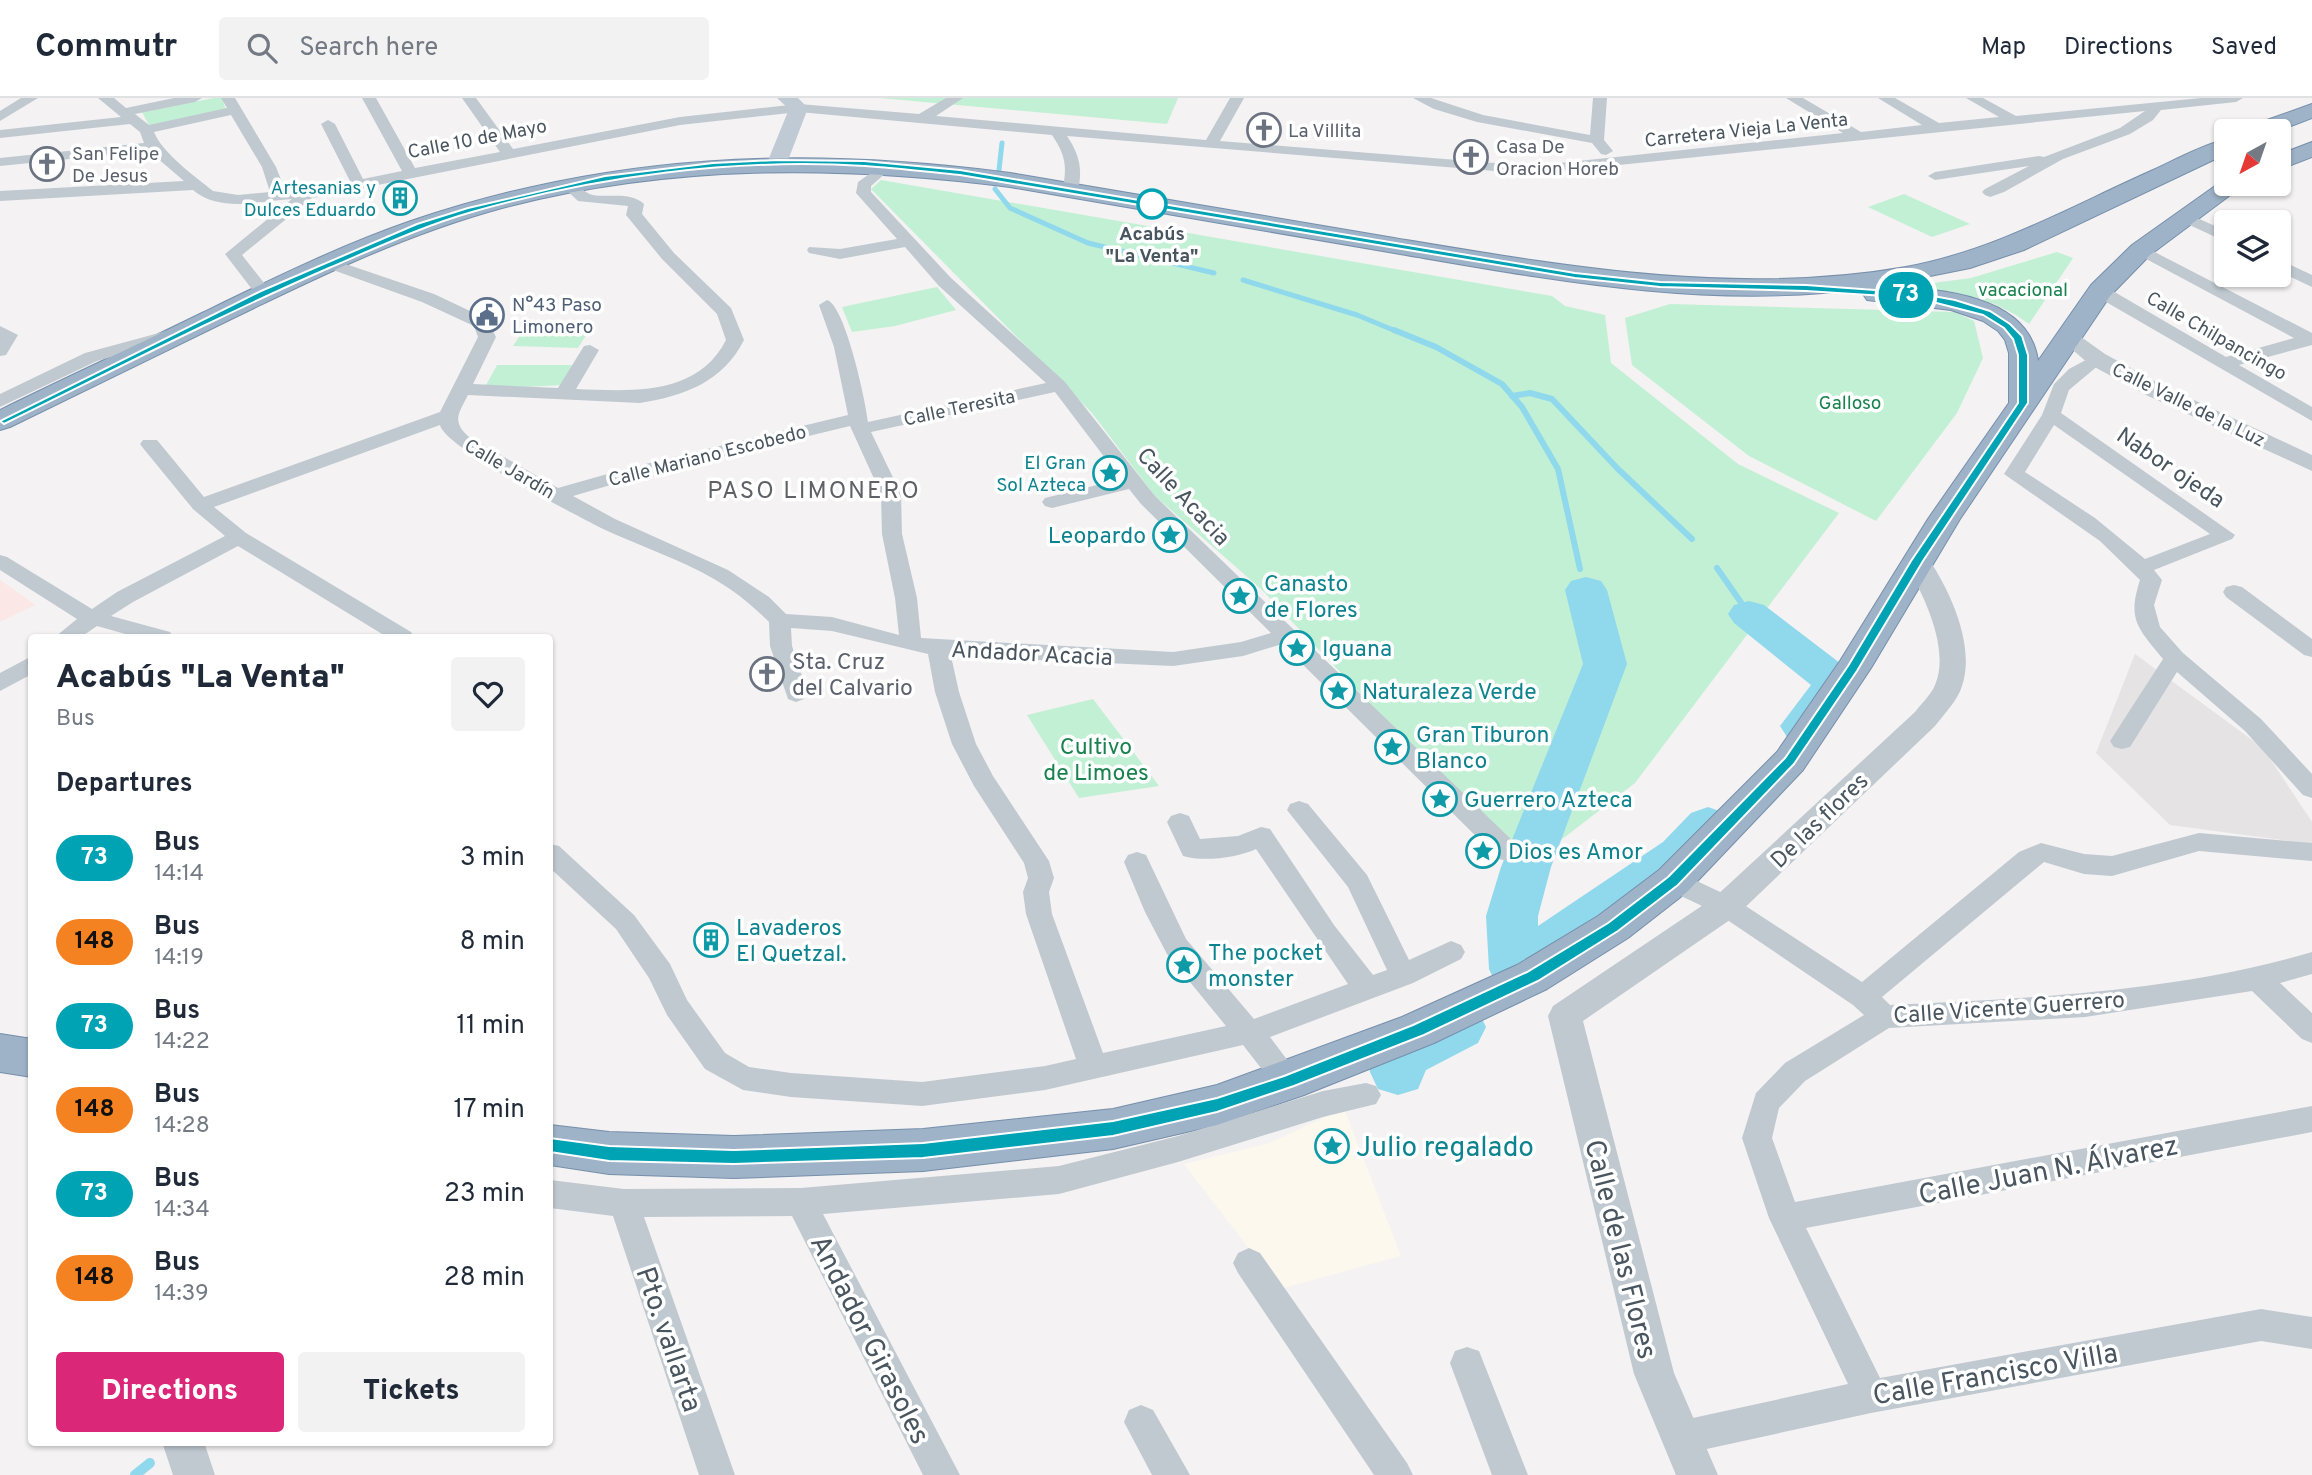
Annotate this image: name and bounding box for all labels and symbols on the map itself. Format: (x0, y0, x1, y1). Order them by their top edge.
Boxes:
street label: Carretera Vieja La Venta (1643, 108, 1849, 154)
church icon: La Villita (1245, 111, 1283, 149)
street label: Calle 10 de Mayo (406, 115, 549, 165)
north arrow (2214, 119, 2291, 196)
place label: La Villita (1288, 120, 1361, 144)
place label: Casa De Oracion Horeb (1496, 136, 1619, 182)
church icon: Casa De Oracion Horeb (1452, 138, 1490, 176)
place label: San Felipe De Jesus (72, 143, 159, 189)
church icon: San Felipe De Jesus (28, 145, 66, 183)
place label: Artesanias y Dulces Eduardo (244, 177, 376, 223)
building icon: Artesanias y Dulces Eduardo (381, 179, 419, 217)
marker: Acabús "La Venta" (1137, 189, 1167, 219)
place label: Acabús "La Venta" (1106, 223, 1198, 269)
line badge: 73 (1874, 272, 1938, 318)
park label: vacacional (1978, 279, 2068, 303)
street label: Calle Chilpancingo (2141, 287, 2291, 387)
place label: N°43 Paso Limonero (512, 294, 602, 340)
public building icon: N°43 Paso Limonero (468, 296, 506, 334)
street label: Calle Valle de la Luz (2108, 358, 2269, 453)
street label: Calle Teresita (901, 385, 1017, 433)
park label: Galloso (1819, 392, 1881, 416)
street label: Calle Mariano Escobedo (606, 421, 809, 493)
street label: Nabor ojeda (2110, 422, 2229, 516)
street label: Calle Jardín (459, 434, 559, 505)
street label: Calle Acacia (1129, 442, 1235, 553)
place label: El Gran Sol Azteca (996, 452, 1086, 498)
place icon: El Gran Sol Azteca (1091, 454, 1129, 492)
district label: PASO LIMONERO (707, 477, 921, 507)
place icon: Leopardo (1151, 516, 1189, 554)
place label: Leopardo (1048, 523, 1146, 552)
place label: Canasto de Flores (1264, 571, 1358, 626)
place icon: Canasto de Flores (1221, 577, 1259, 615)
place icon: Iguana (1278, 629, 1316, 667)
place label: Iguana (1322, 636, 1392, 665)
street label: Andador Acacia (950, 637, 1113, 674)
place label: Sta. Cruz del Calvario (792, 649, 913, 704)
church icon: Sta. Cruz del Calvario (748, 655, 786, 693)
place icon: Naturaleza Verde (1319, 672, 1357, 710)
place label: Naturaleza Verde (1362, 679, 1537, 708)
place label: Gran Tiburon Blanco (1416, 722, 1549, 777)
place icon: Gran Tiburon Blanco (1373, 728, 1411, 766)
park label: Cultivo de Limoes (1043, 734, 1149, 789)
street label: De las flores (1766, 768, 1876, 876)
place icon: Guerrero Azteca (1421, 780, 1459, 818)
place label: Guerrero Azteca (1464, 787, 1633, 816)
place icon: Dios es Amor (1464, 832, 1502, 870)
place label: Dios es Amor (1508, 839, 1643, 868)
place label: Lavaderos El Quetzal. (736, 915, 846, 970)
building icon: Lavaderos El Quetzal. (692, 921, 730, 959)
place label: The pocket monster (1208, 940, 1323, 995)
place icon: The pocket monster (1165, 946, 1203, 984)
street label: Calle Vicente Guerrero (1892, 987, 2126, 1032)
place icon: Julio regalado (1313, 1127, 1351, 1165)
street label: Calle Juan N. Álvarez (1915, 1127, 2181, 1215)
place label: Julio regalado (1356, 1131, 1534, 1167)
street label: Calle de las Flores (1574, 1136, 1664, 1363)
street label: Andador Girasoles (800, 1230, 937, 1451)
street label: Pto. vallarta (626, 1263, 709, 1417)
street label: Calle Francisco Villa (1870, 1337, 2121, 1415)

